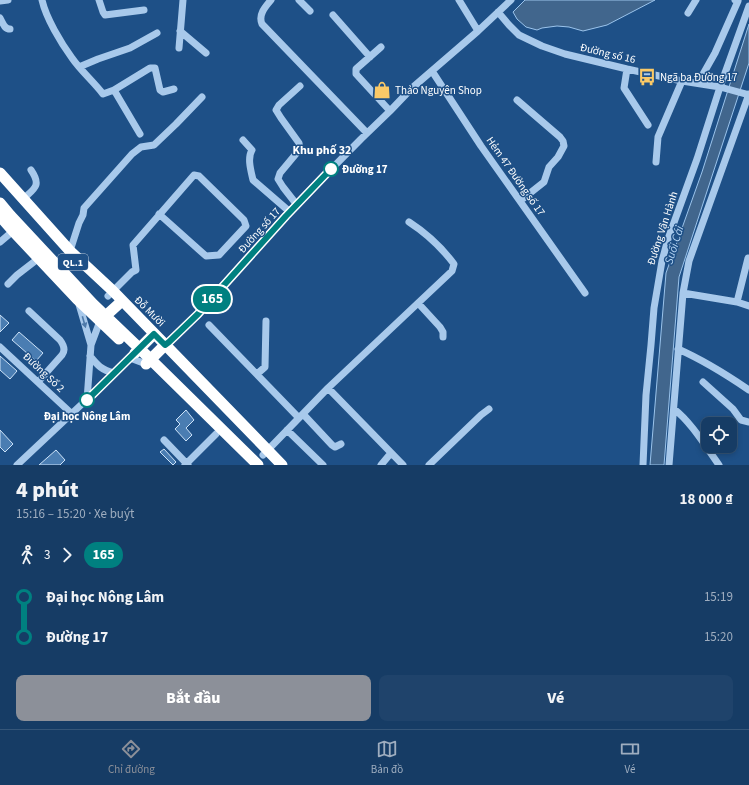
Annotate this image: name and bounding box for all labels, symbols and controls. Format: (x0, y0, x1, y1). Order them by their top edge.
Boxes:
street label: Đường số 16 (579, 40, 638, 67)
bus stop icon: Ngã ba Đường 17 (637, 67, 657, 87)
place label: Ngã ba Đường 17 (660, 70, 738, 85)
shop icon: Thảo Nguyên Shop (372, 80, 392, 100)
place label: Thảo Nguyên Shop (395, 83, 482, 98)
street label: Hẻm 47 Đường số 17 (483, 134, 549, 219)
district label: Khu phố 32 (293, 142, 351, 159)
marker: Đường 17 (323, 161, 339, 177)
place label: Đường 17 (342, 162, 388, 177)
street label: Đường Vận Hành (644, 189, 681, 267)
street label: Đường số 17 (235, 204, 284, 256)
water label: Suối Cái (661, 224, 688, 267)
road number: QL.1 (58, 254, 88, 270)
line badge: 165 (189, 286, 235, 312)
text: 165 (201, 289, 223, 309)
street label: Đỗ Mười (131, 293, 168, 330)
one-way arrow (81, 317, 87, 329)
street label: Đường Số 2 (19, 349, 68, 396)
marker: Đại học Nông Lâm (79, 392, 95, 408)
place label: Đại học Nông Lâm (44, 409, 130, 424)
map controls (701, 417, 737, 453)
button: locate (701, 417, 737, 453)
text: 4 phút (16, 474, 79, 506)
text: 18 000 ₫ (679, 489, 733, 510)
text: 15:16 – 15:20 · Xe buýt (16, 505, 134, 523)
icon: walk (16, 544, 38, 566)
icon: forward (56, 544, 78, 566)
text: 165 (92, 545, 115, 565)
text: 3 (44, 546, 50, 564)
text: Đại học Nông Lâm (46, 587, 164, 608)
text: 15:19 (704, 588, 733, 606)
text: Đường 17 (46, 627, 108, 648)
text: 15:20 (704, 628, 733, 646)
button: Bắt đầu (16, 675, 371, 721)
button: Vé (379, 675, 733, 721)
tab: Chỉ đường (108, 738, 155, 777)
tab: Bản đồ (371, 738, 403, 777)
tab: Vé (619, 738, 641, 777)

